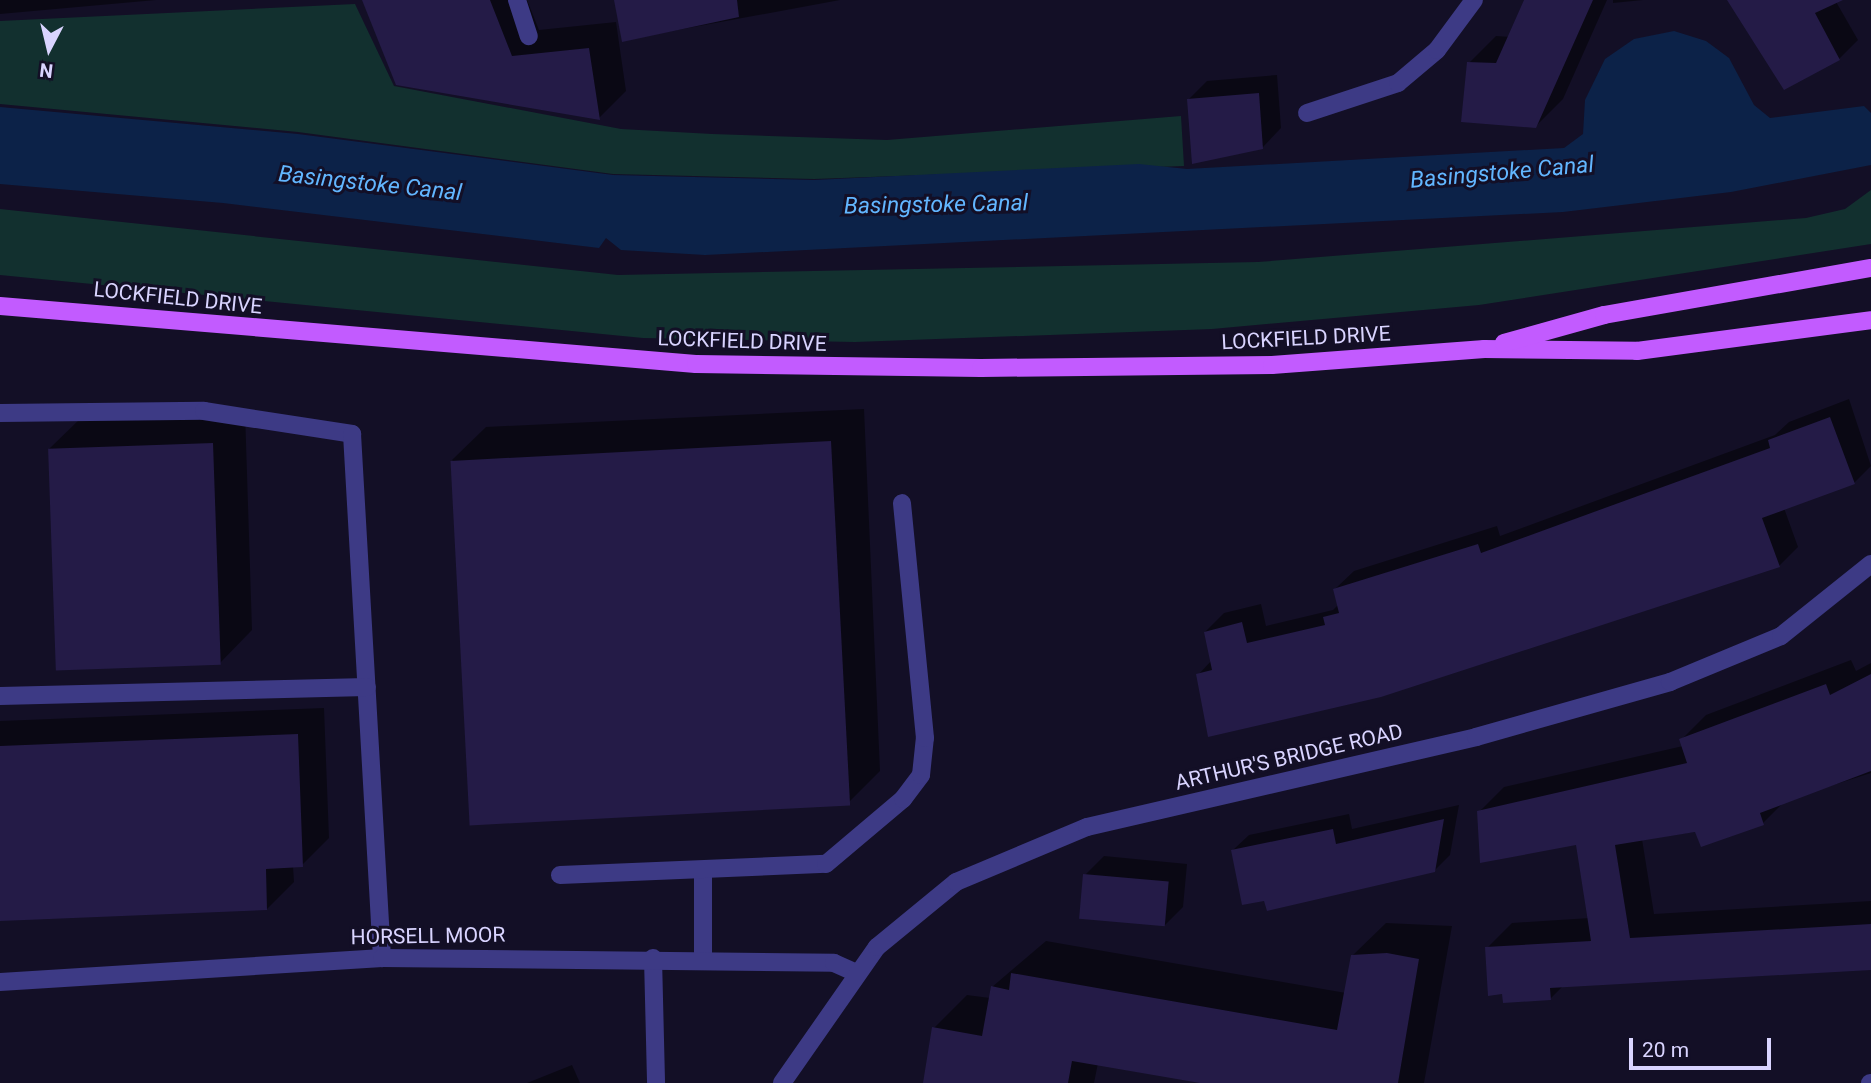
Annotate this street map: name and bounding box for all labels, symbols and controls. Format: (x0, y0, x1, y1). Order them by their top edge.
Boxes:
north arrow (14, 14, 84, 84)
text: N (38, 58, 54, 83)
water label: Basingstoke Canal (1409, 151, 1595, 195)
water label: Basingstoke Canal (277, 161, 463, 207)
water label: Basingstoke Canal (844, 190, 1028, 220)
street label: LOCKFIELD DRIVE (93, 277, 263, 319)
street label: LOCKFIELD DRIVE (1221, 321, 1391, 355)
street label: LOCKFIELD DRIVE (657, 325, 827, 357)
street label: ARTHUR'S BRIDGE ROAD (1173, 719, 1405, 795)
street label: HORSELL MOOR (350, 922, 506, 950)
scale bar (1633, 1024, 1775, 1068)
text: 20 m (1642, 1038, 1689, 1062)

